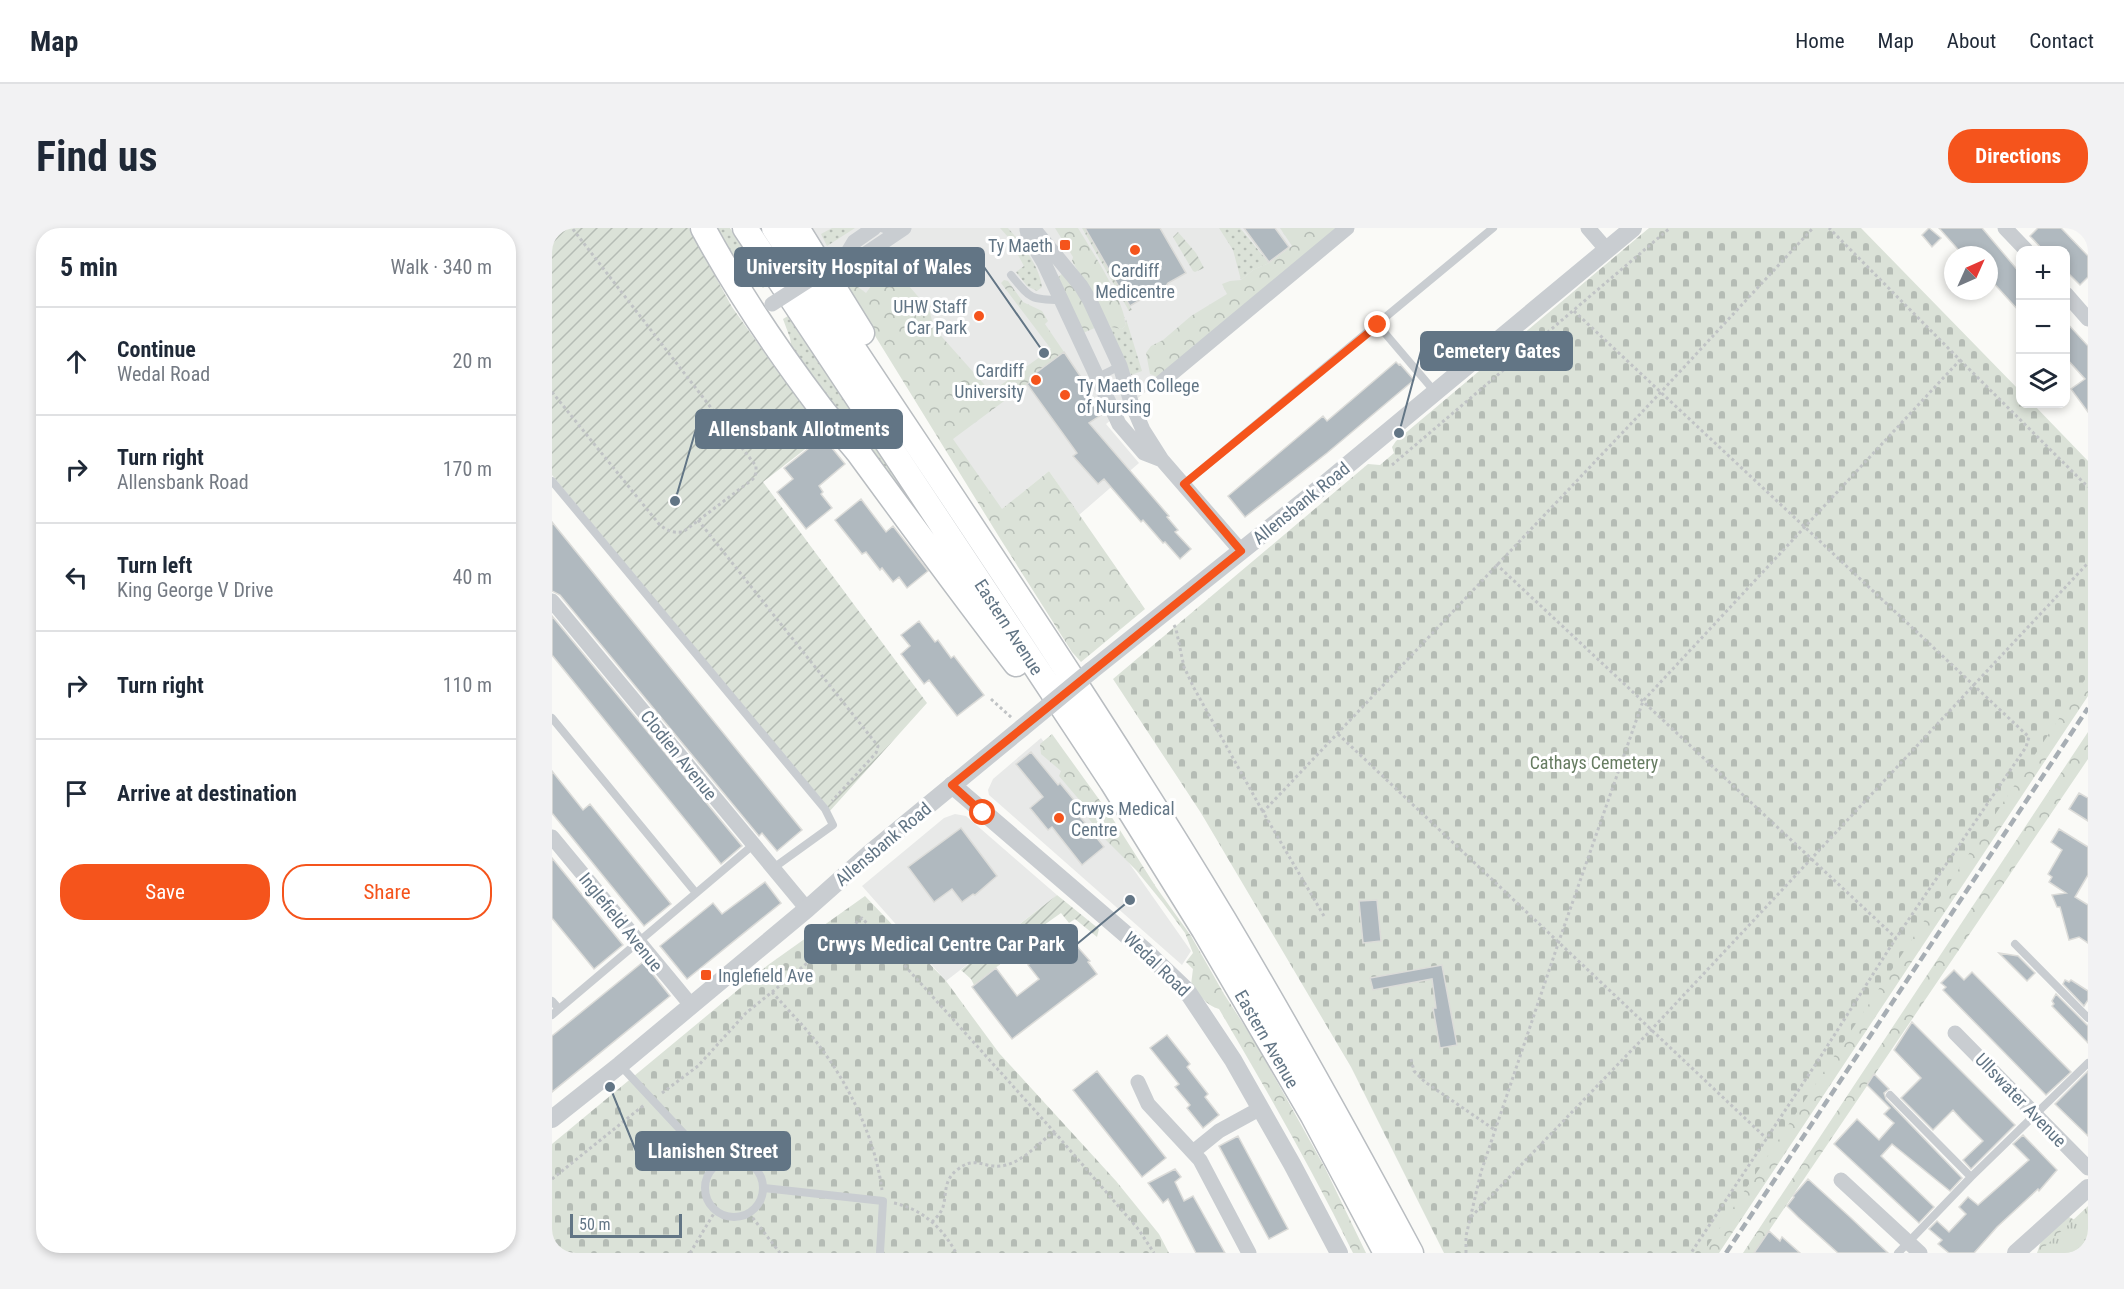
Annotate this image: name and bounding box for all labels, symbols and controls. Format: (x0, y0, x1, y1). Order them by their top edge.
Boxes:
text: Map (30, 25, 78, 58)
text: Home (1795, 29, 1845, 53)
text: Map (1878, 29, 1914, 53)
text: About (1947, 29, 1996, 53)
text: Contact (2029, 29, 2094, 53)
button: Directions (1948, 129, 2088, 183)
text: Find us (36, 132, 157, 181)
place label: Ty Maeth (988, 235, 1053, 256)
marker: Ty Maeth (1058, 238, 1072, 252)
marker: Cardiff Medicentre (1128, 243, 1142, 257)
north arrow (1944, 246, 1998, 300)
map controls (2016, 246, 2070, 408)
button: + (2016, 246, 2070, 300)
callout: University Hospital of Wales (735, 248, 984, 286)
text: 5 min (60, 252, 118, 282)
text: Walk · 340 m (391, 255, 492, 279)
text: University Hospital of Wales (746, 255, 972, 279)
place label: Cardiff Medicentre (1095, 260, 1175, 302)
place label: UHW Staff Car Park (893, 296, 967, 338)
button: − (2016, 300, 2070, 354)
marker: UHW Staff Car Park (972, 309, 986, 323)
route end (1364, 311, 1390, 337)
callout: Cemetery Gates (1421, 332, 1572, 370)
text: Continue (117, 337, 196, 362)
text: Cemetery Gates (1433, 339, 1561, 363)
icon: ahead (60, 345, 93, 378)
text: 20 m (453, 349, 492, 373)
button: layers (2016, 354, 2070, 408)
place label: Cardiff University (954, 360, 1024, 402)
text: Wedal Road (117, 362, 210, 386)
marker: Cardiff University (1029, 373, 1043, 387)
place label: Ty Maeth College of Nursing (1077, 375, 1199, 417)
marker: Ty Maeth College of Nursing (1058, 388, 1072, 402)
callout: Allensbank Allotments (696, 410, 902, 448)
text: Allensbank Allotments (708, 417, 890, 441)
text: Turn right (117, 445, 204, 470)
icon: right (60, 453, 93, 486)
text: 170 m (443, 457, 492, 481)
street label: Allensbank Road (1248, 458, 1354, 548)
text: Allensbank Road (117, 470, 249, 494)
text: Turn left (117, 553, 192, 578)
icon: left (60, 561, 93, 594)
text: 40 m (453, 565, 492, 589)
street label: Eastern Avenue (970, 575, 1048, 679)
text: King George V Drive (117, 578, 273, 602)
icon: right (60, 669, 93, 702)
text: Turn right (117, 673, 204, 698)
text: 110 m (443, 673, 492, 697)
street label: Clodien Avenue (636, 706, 722, 804)
park label: Cathays Cemetery (1530, 752, 1659, 773)
icon: arrive (60, 777, 93, 810)
text: Arrive at destination (117, 781, 297, 806)
street label: Allensbank Road (831, 798, 935, 890)
place label: Crwys Medical Centre (1071, 798, 1175, 840)
route start (969, 799, 995, 825)
marker: Crwys Medical Centre (1052, 811, 1066, 825)
button: Save (60, 864, 270, 920)
button: Share (282, 864, 492, 920)
street label: Inglefield Avenue (575, 868, 667, 976)
callout: Crwys Medical Centre Car Park (805, 925, 1077, 963)
street label: Wedal Road (1120, 927, 1194, 1001)
text: Crwys Medical Centre Car Park (817, 932, 1065, 956)
place label: Inglefield Ave (718, 965, 813, 986)
marker: Inglefield Ave (699, 968, 713, 982)
street label: Eastern Avenue (1230, 986, 1304, 1092)
street label: Ullswater Avenue (1971, 1049, 2071, 1151)
callout: Llanishen Street (636, 1132, 790, 1170)
text: Llanishen Street (648, 1139, 778, 1163)
scale bar (570, 1211, 682, 1238)
text: 50 m (579, 1215, 611, 1234)

